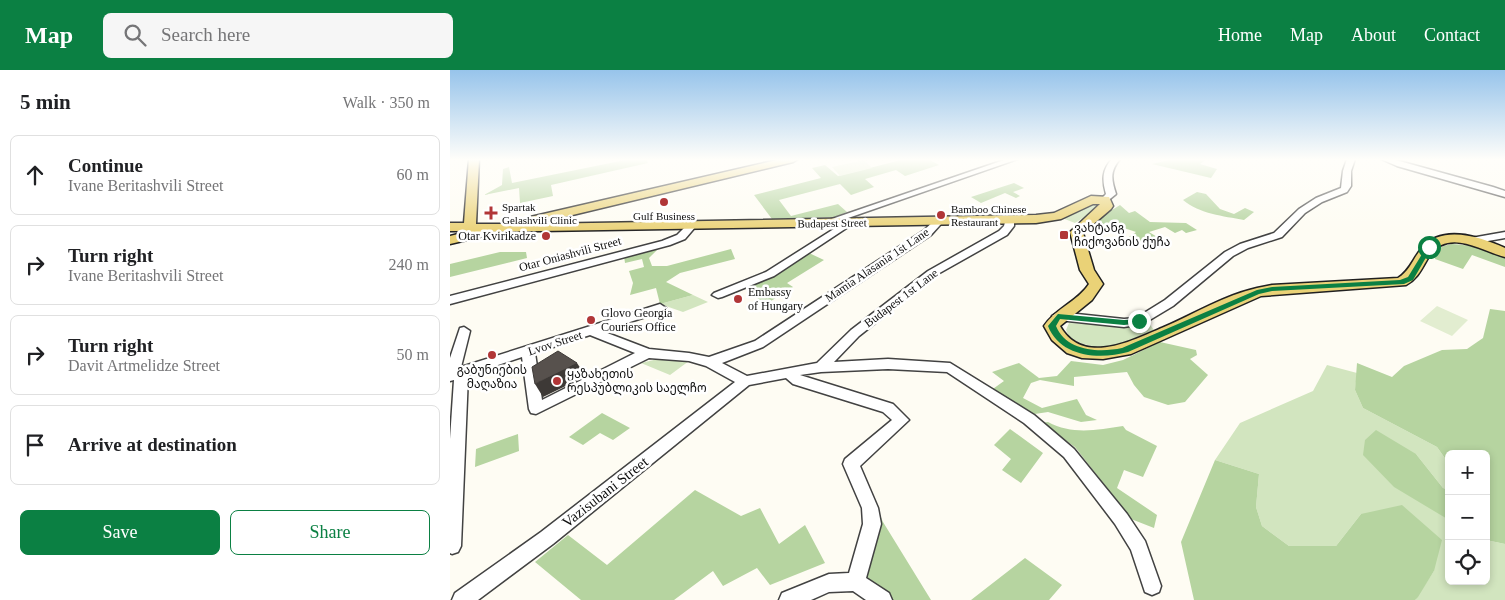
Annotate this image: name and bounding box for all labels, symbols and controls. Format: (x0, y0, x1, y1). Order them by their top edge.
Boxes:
search box (103, 13, 453, 58)
icon: search (121, 21, 149, 49)
text: Map (25, 22, 73, 48)
text: Search here (161, 24, 250, 45)
text: Home (1218, 25, 1262, 45)
text: Map (1290, 25, 1323, 45)
text: About (1351, 25, 1396, 45)
text: Contact (1424, 25, 1480, 45)
text: 5 min (20, 90, 71, 114)
text: Walk · 350 m (343, 94, 430, 111)
text: Continue (68, 155, 143, 176)
icon: ahead (21, 161, 49, 189)
text: 60 m (397, 166, 429, 183)
text: Ivane Beritashvili Street (68, 177, 224, 194)
marker: Gulf Business (658, 196, 670, 208)
place label: Spartak Gelashvili Clinic (502, 201, 577, 226)
place label: Bamboo Chinese Restaurant (951, 203, 1027, 228)
marker: Spartak Gelashvili Clinic (484, 206, 498, 220)
marker: Bamboo Chinese Restaurant (935, 209, 947, 221)
place label: Gulf Business (633, 210, 695, 222)
street label: Budapest Street (797, 216, 867, 230)
place label: ვახტანგ ჩიქოვანის ქუჩა (1074, 221, 1170, 249)
street label: Mamia Alasania 1st Lane (822, 225, 932, 305)
place label: Otar Kvirikadze (458, 229, 536, 243)
marker: ვახტანგ ჩიქოვანის ქუჩა (1058, 229, 1070, 241)
marker: Otar Kvirikadze (540, 230, 552, 242)
street label: Otar Oniashvili Street (517, 233, 623, 274)
route start (1418, 236, 1441, 259)
text: Turn right (68, 245, 153, 266)
icon: right (21, 251, 49, 279)
text: 240 m (389, 256, 429, 273)
street label: Budapest 1st Lane (861, 266, 941, 330)
text: Ivane Beritashvili Street (68, 267, 224, 284)
place label: Embassy of Hungary (748, 285, 803, 313)
marker: Embassy of Hungary (732, 293, 744, 305)
place label: Glovo Georgia Couriers Office (601, 306, 676, 334)
route end (1128, 310, 1151, 333)
marker: Glovo Georgia Couriers Office (585, 314, 597, 326)
street label: Lvov Street (526, 327, 585, 358)
text: Turn right (68, 335, 153, 356)
icon: right (21, 341, 49, 369)
text: 50 m (397, 346, 429, 363)
marker: გაბუნიების მაღაზია (486, 349, 498, 361)
text: Davit Artmelidze Street (68, 357, 220, 374)
place label: გაბუნიების მაღაზია (457, 363, 527, 392)
place label: ყაზახეთის რესპუბლიკის საელჩო (567, 367, 707, 396)
marker: ყაზახეთის რესპუბლიკის საელჩო (551, 375, 563, 387)
icon: arrive (21, 431, 49, 459)
text: Arrive at destination (68, 434, 237, 455)
map controls (1445, 450, 1490, 585)
button: + (1445, 450, 1490, 495)
street label: Vazisubani Street (559, 453, 652, 530)
button: − (1445, 495, 1490, 540)
button: Save (20, 510, 220, 555)
button: Share (230, 510, 430, 555)
button: locate (1445, 540, 1490, 585)

